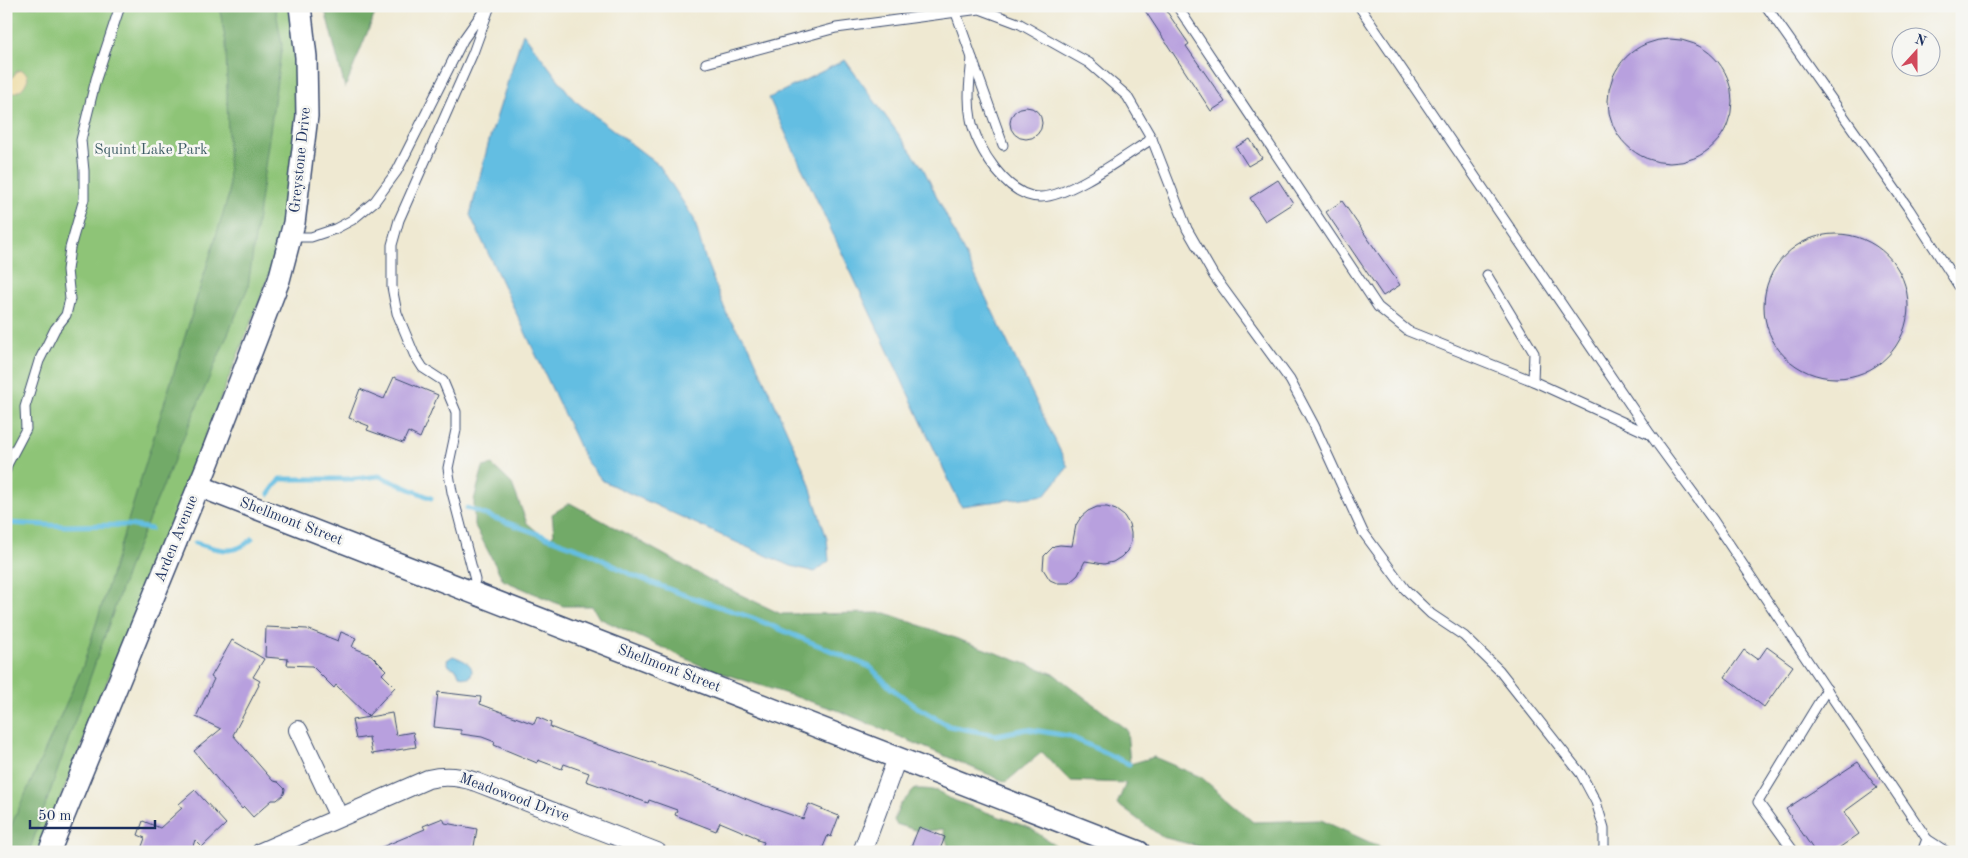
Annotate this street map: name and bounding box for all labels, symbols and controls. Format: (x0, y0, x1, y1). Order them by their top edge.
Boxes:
north arrow (1890, 28, 1940, 78)
text: N (1913, 32, 1928, 49)
street label: Greystone Drive (288, 106, 314, 214)
park label: Squint Lake Park (94, 143, 208, 158)
street label: Arden Avenue (153, 493, 201, 585)
street label: Shellmont Street (237, 495, 345, 549)
street label: Shellmont Street (615, 642, 723, 696)
street label: Meadowood Drive (457, 771, 571, 825)
scale bar (30, 798, 155, 830)
text: 50 m (38, 809, 72, 824)

